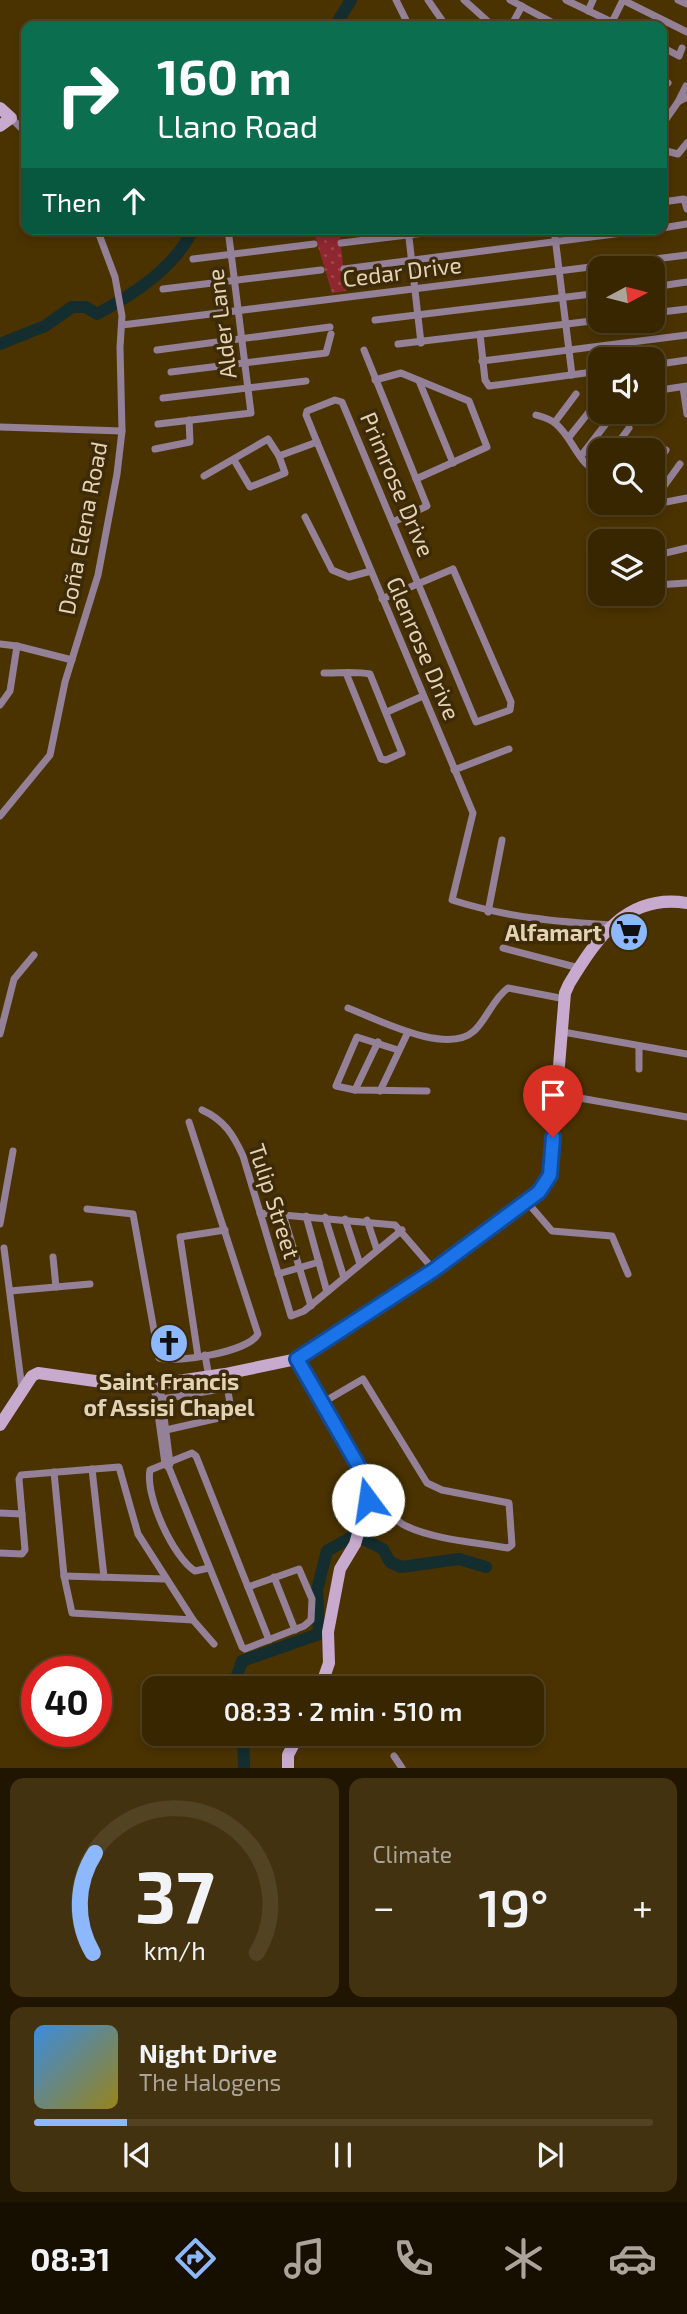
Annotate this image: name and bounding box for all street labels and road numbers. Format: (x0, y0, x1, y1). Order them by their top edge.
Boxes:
street label: Cedar Drive (341, 250, 463, 292)
street label: Alder Lane (200, 267, 242, 381)
street label: Primrose Drive (355, 407, 441, 561)
street label: Doña Elena Road (52, 439, 112, 617)
street label: Glenrose Drive (381, 572, 467, 724)
street label: Tulip Street (243, 1140, 307, 1262)

